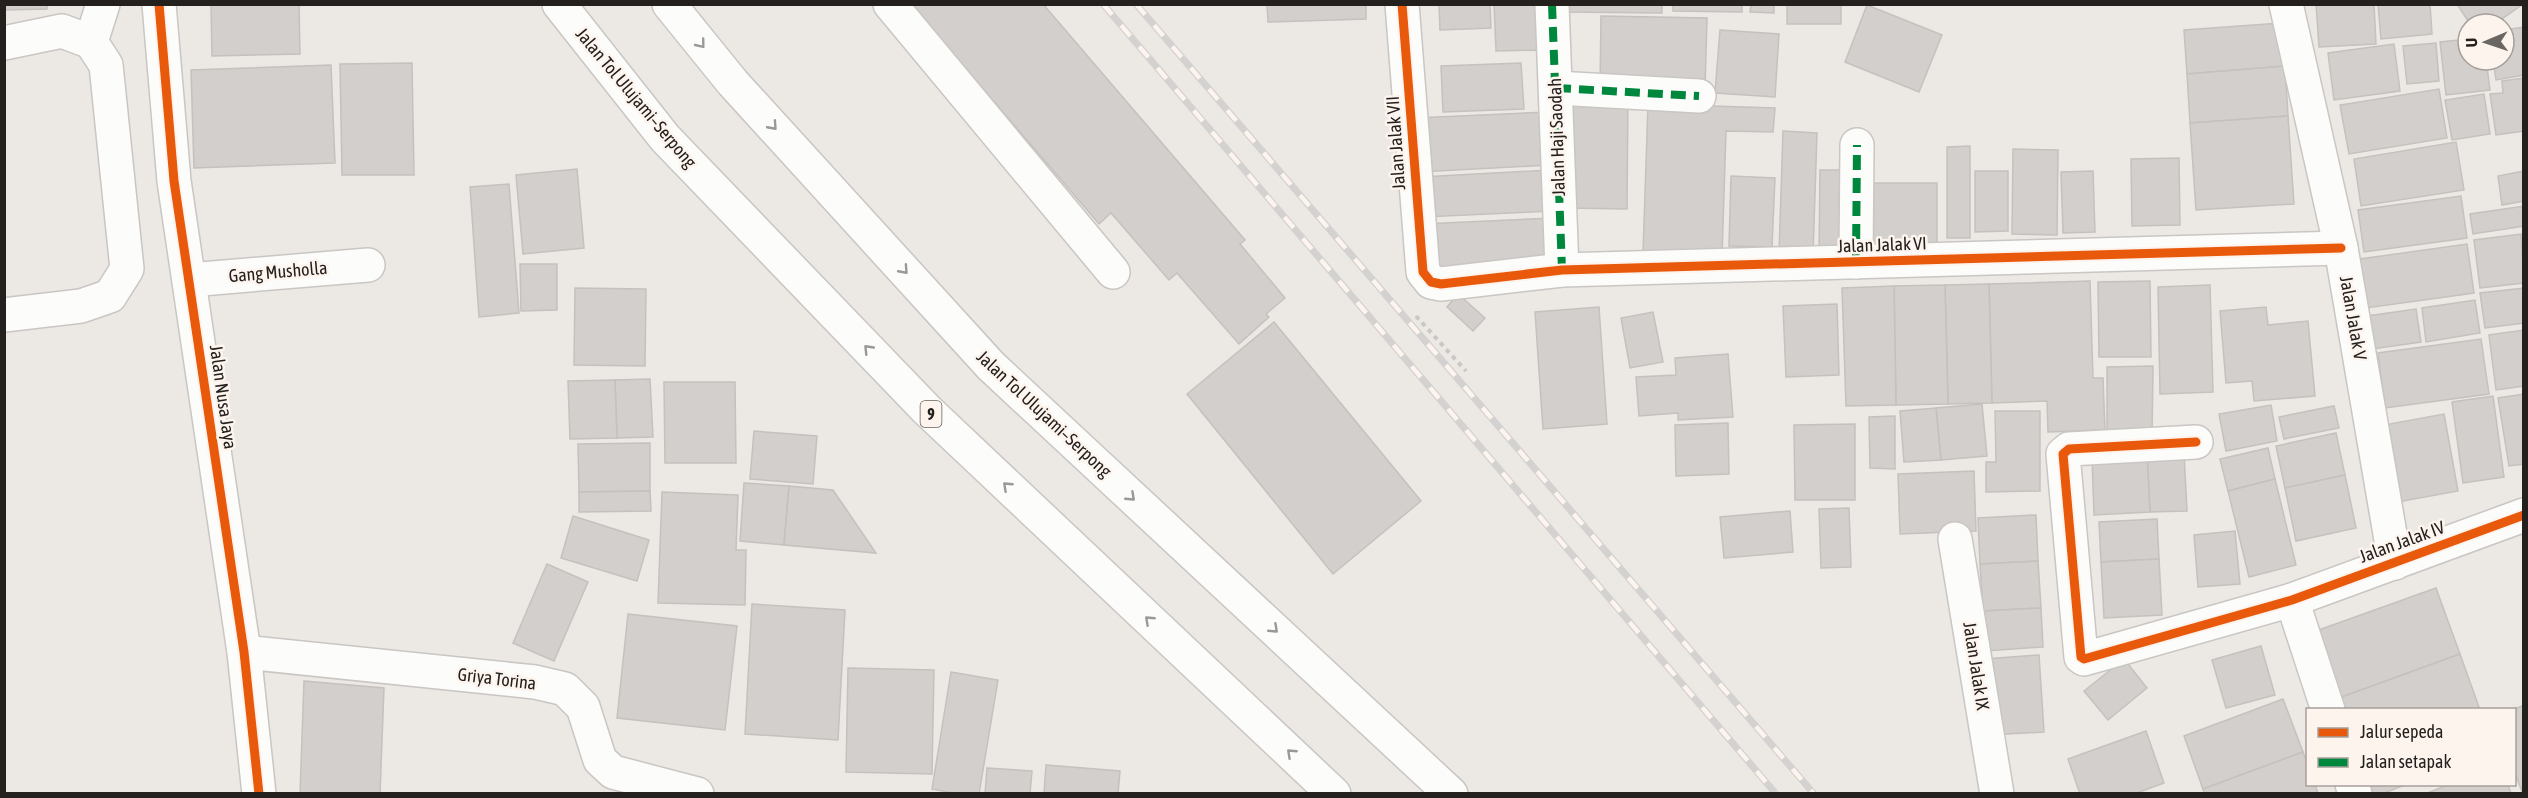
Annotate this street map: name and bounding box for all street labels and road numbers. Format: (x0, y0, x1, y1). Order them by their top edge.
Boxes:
street label: Jalan Tol Ulujami–Serpong (572, 23, 701, 172)
street label: Jalan Haji Saodah (1544, 78, 1569, 196)
street label: Jalan Jalak VII (1382, 95, 1409, 191)
street label: Jalan Jalak VI (1837, 232, 1927, 257)
street label: Gang Musholla (228, 257, 328, 286)
street label: Jalan Jalak V (2336, 274, 2371, 362)
street label: Jalan Nusa Jaya (206, 344, 241, 450)
street label: Jalan Tol Ulujami–Serpong (973, 346, 1116, 482)
road number: 9 (920, 401, 942, 427)
street label: Jalan Jalak IV (2356, 516, 2448, 567)
street label: Jalan Jalak IX (1959, 620, 1994, 712)
street label: Griya Torina (457, 663, 537, 694)

